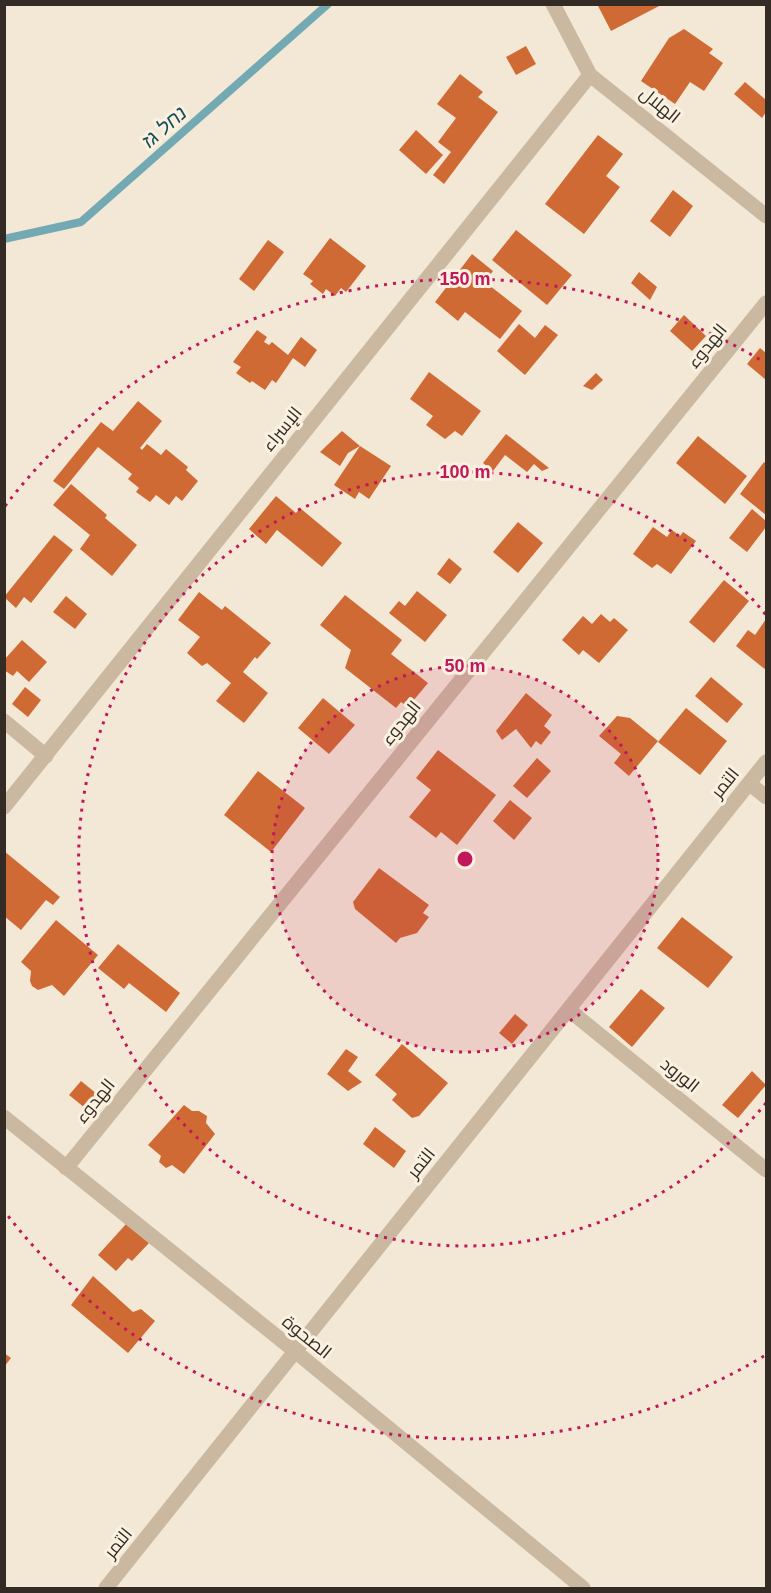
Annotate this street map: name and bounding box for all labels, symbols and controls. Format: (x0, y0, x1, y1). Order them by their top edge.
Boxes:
street label: الهلال (635, 83, 684, 128)
water label: נחל גז (137, 102, 191, 152)
text: 150 m (439, 269, 491, 289)
street label: الهدوء (683, 320, 732, 373)
street label: الإسراء (258, 403, 307, 456)
text: 100 m (439, 462, 491, 482)
text: 50 m (444, 656, 486, 676)
street label: الهدوء (377, 697, 426, 750)
street label: التمر (706, 764, 744, 803)
centre of rings (455, 849, 475, 869)
street label: الورود (656, 1054, 703, 1097)
street label: الهدوء (71, 1075, 120, 1128)
street label: التمر (402, 1144, 440, 1183)
street label: الصحوة (278, 1311, 335, 1363)
street label: التمر (99, 1524, 137, 1563)

